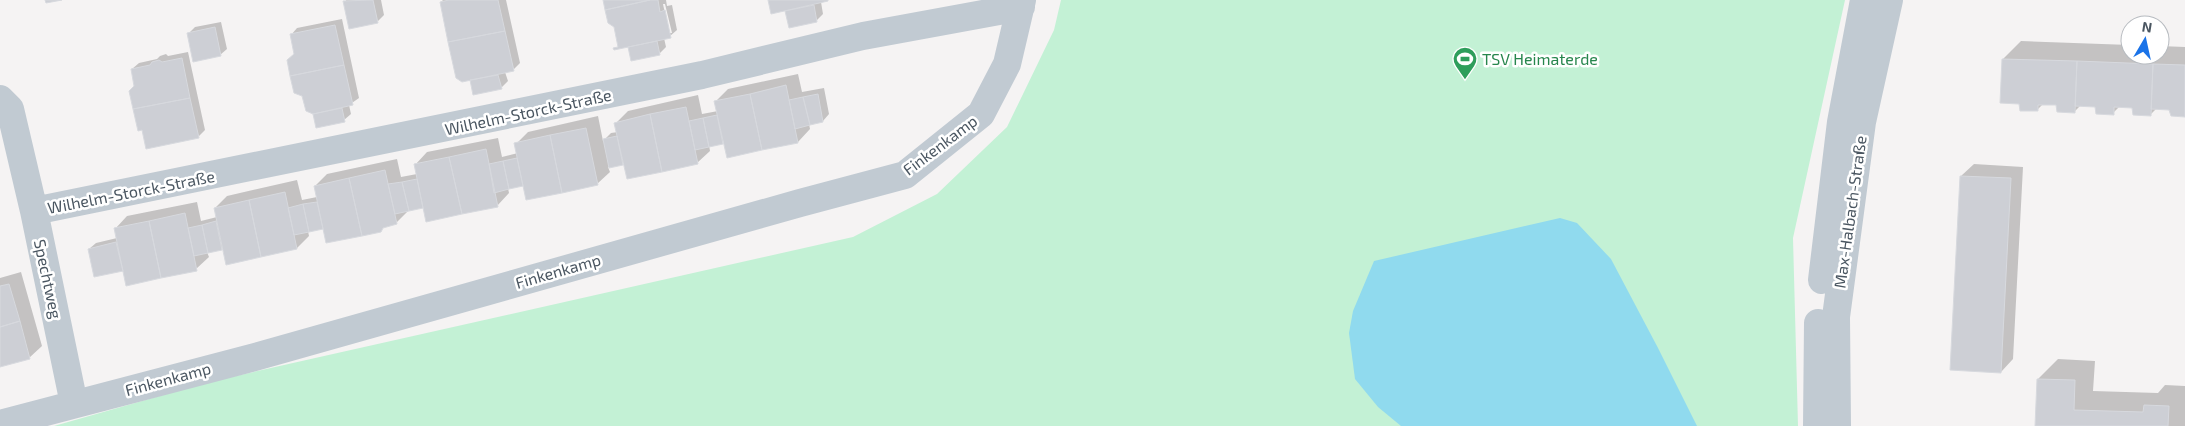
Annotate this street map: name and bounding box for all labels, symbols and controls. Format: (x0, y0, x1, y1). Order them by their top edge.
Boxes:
north arrow (2120, 15, 2170, 65)
text: N (2141, 17, 2153, 36)
sports icon: TSV Heimaterde (1452, 46, 1478, 80)
place label: TSV Heimaterde (1482, 49, 1598, 68)
street label: Wilhelm-Storck-Straße (443, 85, 613, 138)
street label: Finkenkamp (899, 111, 981, 179)
street label: Max-Halbach-Straße (1829, 134, 1870, 289)
street label: Wilhelm-Storck-Straße (46, 166, 216, 217)
street label: Spechtweg (31, 237, 66, 320)
street label: Finkenkamp (513, 249, 603, 292)
street label: Finkenkamp (123, 358, 213, 399)

